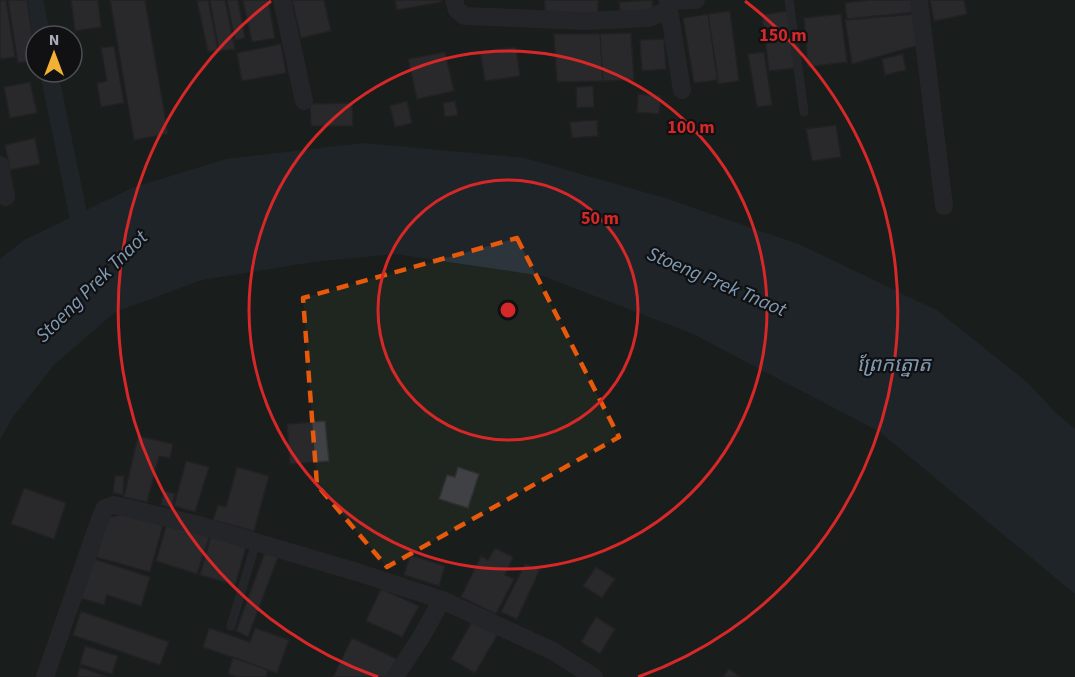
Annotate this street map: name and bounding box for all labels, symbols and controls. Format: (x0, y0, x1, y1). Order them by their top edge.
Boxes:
text: 150 m (759, 23, 807, 48)
north arrow (24, 24, 84, 84)
text: N (49, 29, 59, 51)
text: 100 m (667, 115, 715, 140)
text: 50 m (581, 206, 619, 231)
water label: Stoeng Prek Tnaot (29, 224, 155, 349)
water label: Stoeng Prek Tnaot (643, 240, 791, 324)
centre of rings (498, 300, 518, 320)
water label: ព្រែកត្នោត (857, 351, 932, 379)

